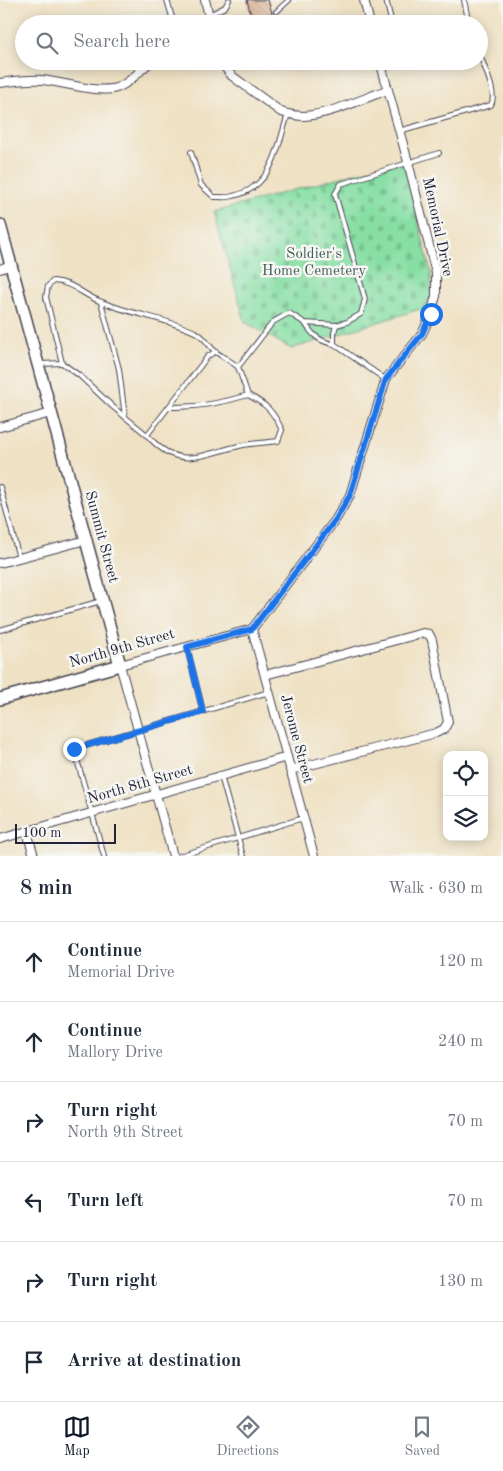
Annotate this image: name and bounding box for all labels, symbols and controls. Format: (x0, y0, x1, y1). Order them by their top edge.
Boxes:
search box (15, 15, 488, 70)
icon: search (33, 29, 61, 57)
text: Search here (73, 33, 170, 52)
street label: Memorial Drive (419, 176, 455, 278)
park label: Soldier's Home Cemetery (262, 247, 366, 279)
route start (420, 303, 443, 326)
street label: Summit Street (82, 489, 120, 585)
street label: North 9th Street (68, 627, 176, 671)
street label: Jerome Street (277, 693, 315, 785)
route end (63, 738, 86, 761)
map controls (443, 751, 488, 841)
button: locate (443, 751, 488, 796)
street label: North 8th Street (86, 763, 194, 807)
button: layers (443, 796, 488, 841)
scale bar (15, 821, 116, 844)
text: 100 m (22, 826, 61, 840)
text: 8 min (20, 878, 73, 899)
text: Walk · 630 m (388, 881, 483, 897)
text: Continue (67, 942, 142, 961)
icon: ahead (20, 948, 48, 976)
text: 120 m (438, 954, 483, 970)
text: Memorial Drive (67, 965, 174, 981)
text: Continue (67, 1022, 142, 1041)
icon: ahead (20, 1028, 48, 1056)
text: 240 m (438, 1034, 483, 1050)
text: Mallory Drive (67, 1045, 163, 1061)
text: Turn right (67, 1102, 157, 1121)
icon: right (20, 1108, 48, 1136)
text: 70 m (447, 1114, 483, 1130)
text: North 9th Street (67, 1125, 183, 1141)
icon: left (20, 1188, 48, 1216)
text: Turn left (67, 1192, 144, 1211)
text: 70 m (447, 1194, 483, 1210)
icon: right (20, 1268, 48, 1296)
text: Turn right (67, 1272, 157, 1291)
text: 130 m (438, 1274, 483, 1290)
icon: arrive (20, 1348, 48, 1376)
text: Arrive at destination (67, 1352, 241, 1371)
tab: Map (63, 1413, 91, 1460)
tab: Directions (217, 1413, 279, 1460)
tab: Saved (404, 1413, 440, 1460)

